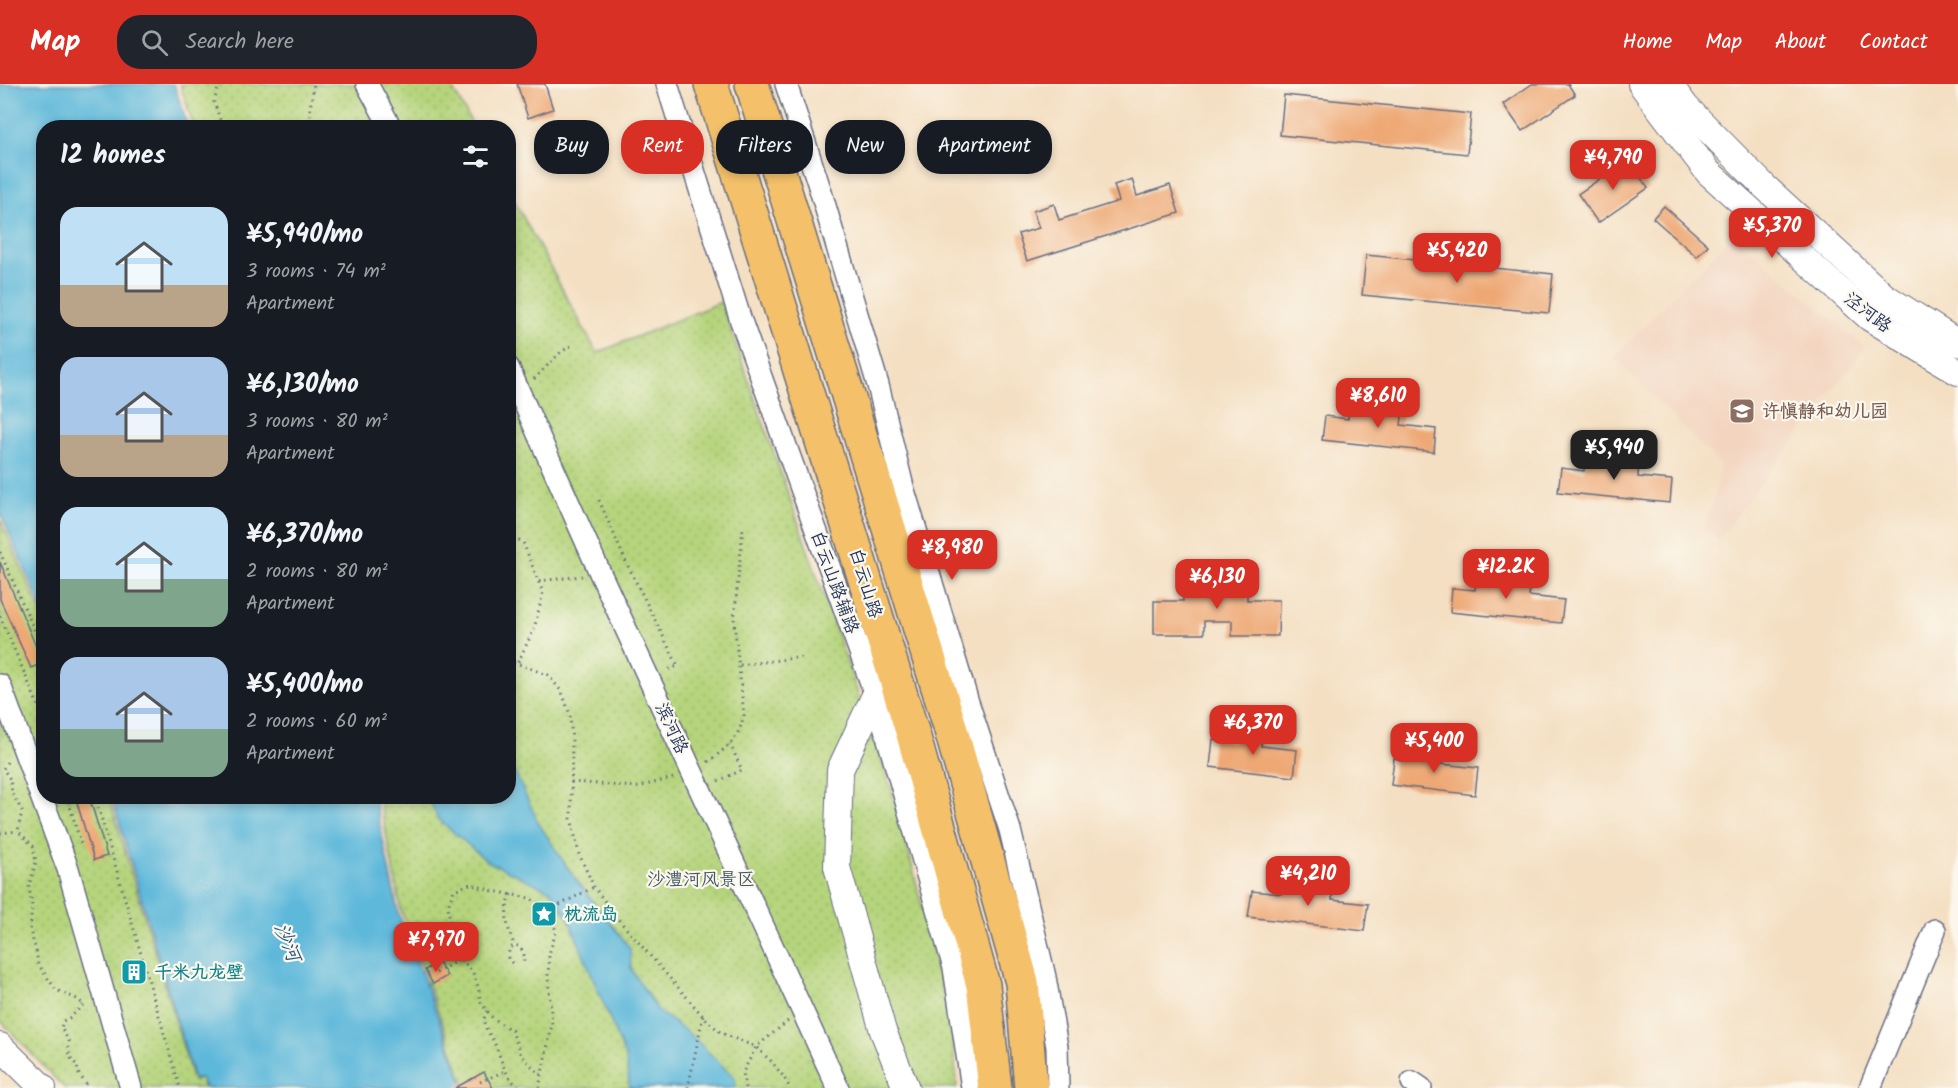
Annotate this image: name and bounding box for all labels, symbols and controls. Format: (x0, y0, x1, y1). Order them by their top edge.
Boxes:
search box (117, 15, 537, 69)
text: Map (30, 20, 81, 65)
text: Search here (186, 25, 294, 60)
icon: search (138, 26, 171, 59)
text: Home (1623, 26, 1672, 59)
text: Map (1705, 26, 1742, 59)
text: About (1775, 26, 1826, 59)
text: Contact (1859, 26, 1928, 59)
chip: Buy (534, 120, 609, 174)
chip: Rent (621, 120, 704, 174)
chip: Filters (716, 120, 813, 174)
chip: New (825, 120, 905, 174)
chip: Apartment (917, 120, 1052, 174)
text: 12 homes (60, 135, 166, 177)
icon: filters (459, 140, 492, 173)
pin: ¥4,790 (1564, 140, 1662, 191)
text: ¥4,790 (1584, 143, 1642, 175)
pin: ¥5,370 (1723, 208, 1821, 259)
text: ¥5,370 (1743, 211, 1801, 243)
text: ¥5,940/mo (246, 214, 363, 256)
icon: home (108, 231, 180, 303)
pin: ¥5,420 (1408, 233, 1506, 284)
text: ¥5,420 (1427, 236, 1487, 268)
text: 3 rooms · 74 m² (246, 256, 386, 288)
street label: 泾河路 (1837, 285, 1897, 341)
text: Apartment (246, 288, 335, 320)
text: ¥6,130/mo (246, 364, 359, 406)
pin: ¥8,610 (1329, 378, 1427, 429)
icon: home (108, 381, 180, 453)
text: ¥8,610 (1350, 381, 1406, 413)
school or university icon: 许慎静和幼儿园 (1727, 396, 1757, 426)
place label: 许慎静和幼儿园 (1762, 398, 1888, 427)
text: 3 rooms · 80 m² (246, 406, 388, 438)
pin: ¥5,940 (1565, 430, 1663, 481)
text: ¥5,940 (1585, 433, 1643, 465)
text: Apartment (246, 438, 335, 470)
text: ¥6,370/mo (246, 514, 363, 556)
street label: 白云山路辅路 (806, 528, 864, 636)
pin: ¥8,980 (903, 530, 1001, 581)
icon: home (108, 531, 180, 603)
text: ¥8,980 (921, 533, 983, 565)
street label: 白云山路 (845, 545, 887, 621)
pin: ¥12.2K (1457, 549, 1555, 600)
text: ¥12.2K (1477, 552, 1535, 584)
text: 2 rooms · 80 m² (246, 556, 388, 588)
pin: ¥6,130 (1168, 559, 1266, 610)
text: ¥6,130 (1189, 562, 1245, 594)
text: Apartment (246, 588, 335, 620)
text: ¥5,400/mo (246, 664, 363, 706)
icon: home (108, 681, 180, 753)
street label: 滨河路 (646, 698, 695, 759)
pin: ¥6,370 (1204, 705, 1302, 756)
text: 2 rooms · 60 m² (246, 706, 387, 738)
text: ¥6,370 (1223, 708, 1283, 740)
pin: ¥5,400 (1385, 723, 1483, 774)
text: ¥5,400 (1404, 726, 1464, 758)
text: Apartment (246, 738, 335, 770)
pin: ¥4,210 (1259, 856, 1357, 907)
text: ¥4,210 (1280, 859, 1336, 891)
park label: 沙澧河风景区 (647, 866, 755, 895)
place icon: 枕流岛 (529, 899, 559, 929)
place label: 枕流岛 (564, 901, 618, 930)
water label: 沙河 (264, 918, 310, 970)
pin: ¥7,970 (387, 922, 485, 973)
text: ¥7,970 (408, 925, 464, 957)
building icon: 千米九龙壁 (119, 957, 149, 987)
place label: 千米九龙壁 (154, 959, 244, 988)

